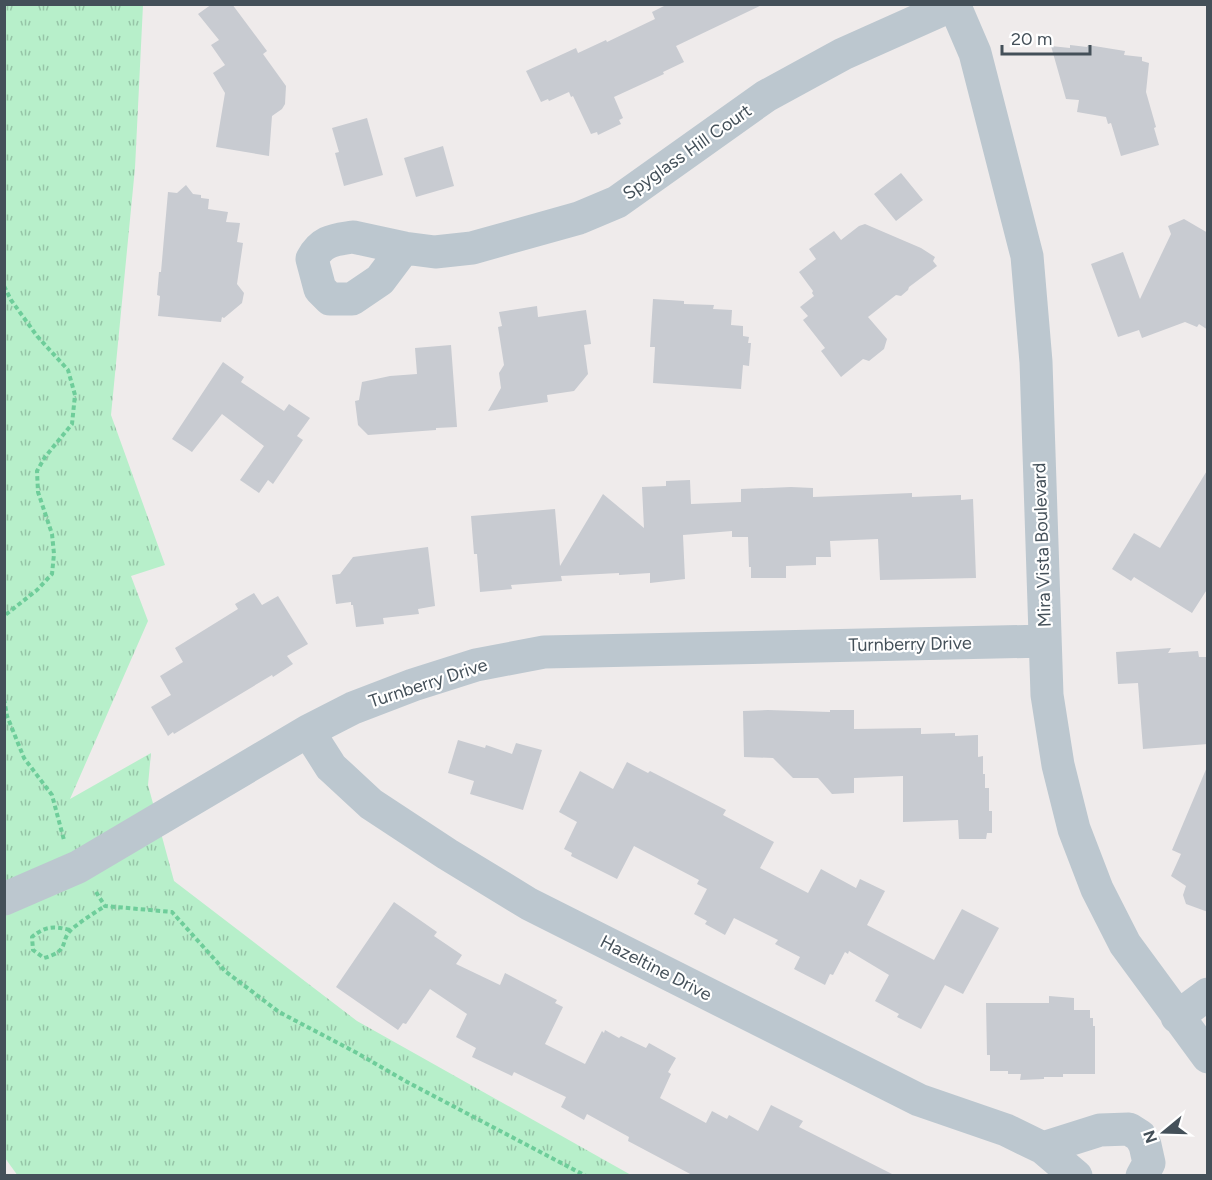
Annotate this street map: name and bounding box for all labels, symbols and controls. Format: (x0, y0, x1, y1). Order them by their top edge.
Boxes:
scale bar (1002, 18, 1090, 56)
text: 20 m (1011, 28, 1052, 50)
street label: Spyglass Hill Court (618, 99, 756, 205)
street label: Mira Vista Boulevard (1028, 462, 1056, 628)
street label: Turnberry Drive (848, 632, 972, 656)
street label: Turnberry Drive (366, 653, 490, 713)
street label: Hazeltine Drive (597, 930, 716, 1006)
north arrow (1134, 1102, 1194, 1162)
text: N (1139, 1128, 1161, 1146)

